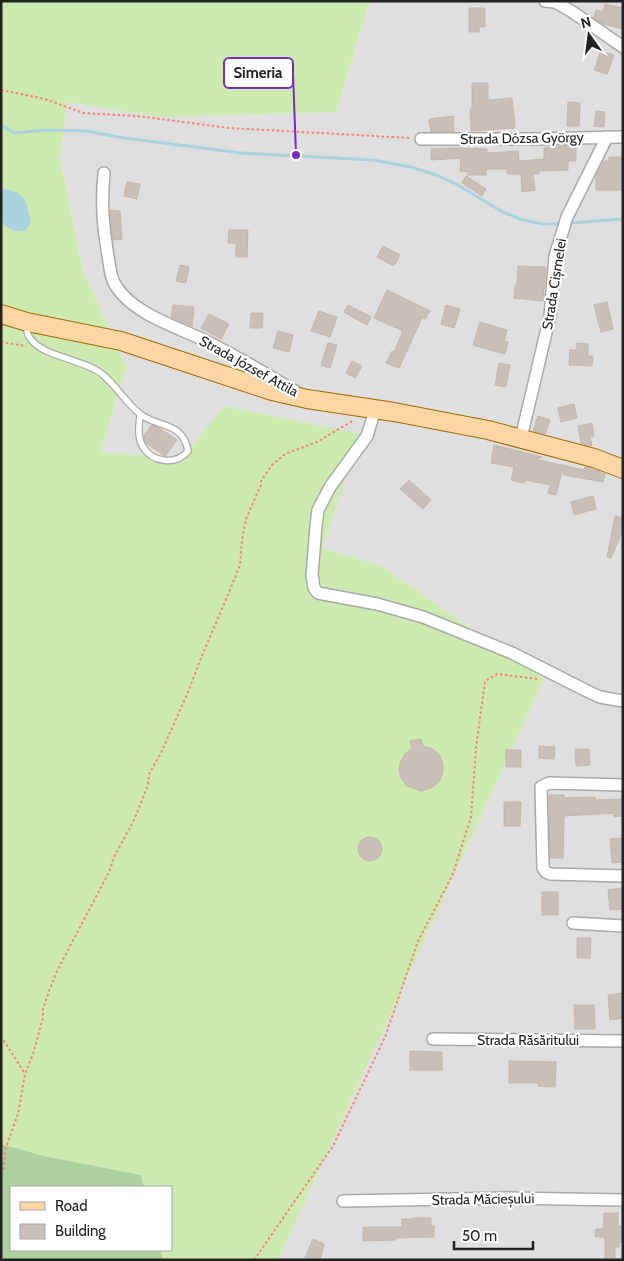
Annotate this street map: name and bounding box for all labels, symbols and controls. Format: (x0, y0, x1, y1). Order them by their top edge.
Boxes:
north arrow (564, 10, 614, 60)
text: N (579, 12, 593, 32)
callout: Simeria (224, 58, 293, 88)
text: Simeria (234, 64, 283, 82)
street label: Strada Dózsa György (460, 128, 584, 148)
street label: Strada Cișmelei (538, 237, 570, 331)
street label: Strada József Attila (196, 331, 302, 401)
street label: Strada Răsăritului (477, 1031, 579, 1049)
legend (10, 1186, 172, 1251)
street label: Strada Măcieșului (432, 1189, 534, 1209)
text: Road (55, 1197, 88, 1215)
scale bar (454, 1218, 533, 1250)
text: Building (55, 1222, 106, 1240)
text: 50 m (462, 1227, 497, 1245)

